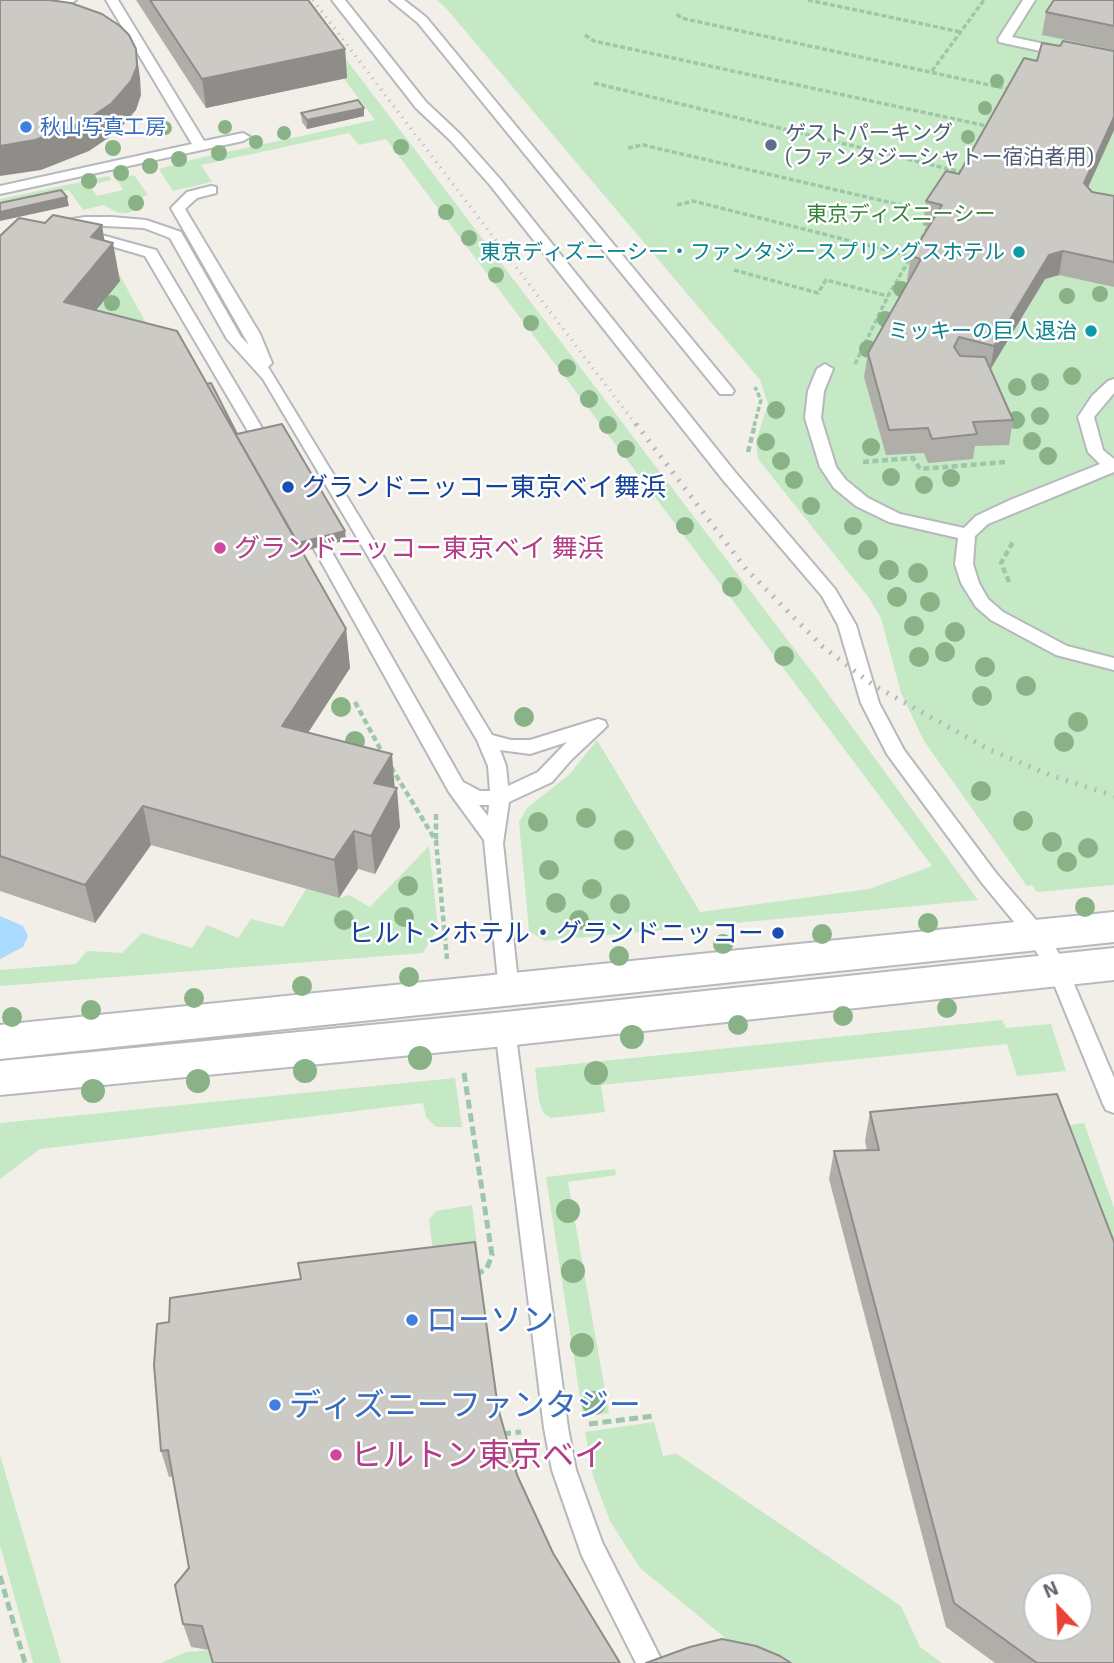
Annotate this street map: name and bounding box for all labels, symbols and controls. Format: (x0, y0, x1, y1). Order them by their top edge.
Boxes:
place label: 秋山写真工房 (40, 114, 166, 140)
marker: 秋山写真工房 (18, 119, 34, 135)
place label: ゲストパーキング (ファンタジーシャトー宿泊者用) (785, 120, 1094, 170)
marker: ゲストパーキング (ファンタジーシャトー宿泊者用) (763, 137, 779, 153)
park label: 東京ディズニーシー (807, 201, 995, 227)
place label: 東京ディズニーシー・ファンタジースプリングスホテル (480, 239, 1005, 265)
marker: 東京ディズニーシー・ファンタジースプリングスホテル (1011, 244, 1027, 260)
place label: ミッキーの巨人退治 (888, 318, 1077, 344)
marker: ミッキーの巨人退治 (1083, 323, 1099, 339)
place label: グランドニッコー東京ベイ舞浜 (302, 471, 666, 503)
marker: グランドニッコー東京ベイ舞浜 (280, 479, 296, 495)
place label: グランドニッコー東京ベイ 舞浜 (234, 532, 604, 564)
marker: グランドニッコー東京ベイ 舞浜 (212, 540, 228, 556)
place label: ヒルトンホテル・グランドニッコー (348, 917, 764, 949)
marker: ヒルトンホテル・グランドニッコー (770, 925, 786, 941)
place label: ローソン (426, 1301, 554, 1339)
marker: ローソン (404, 1312, 420, 1328)
place label: ディズニーファンタジー (289, 1386, 641, 1424)
marker: ディズニーファンタジー (267, 1397, 283, 1413)
place label: ヒルトン東京ベイ (350, 1436, 606, 1474)
marker: ヒルトン東京ベイ (328, 1447, 344, 1463)
north arrow (1023, 1572, 1093, 1642)
text: N (1040, 1576, 1061, 1602)

